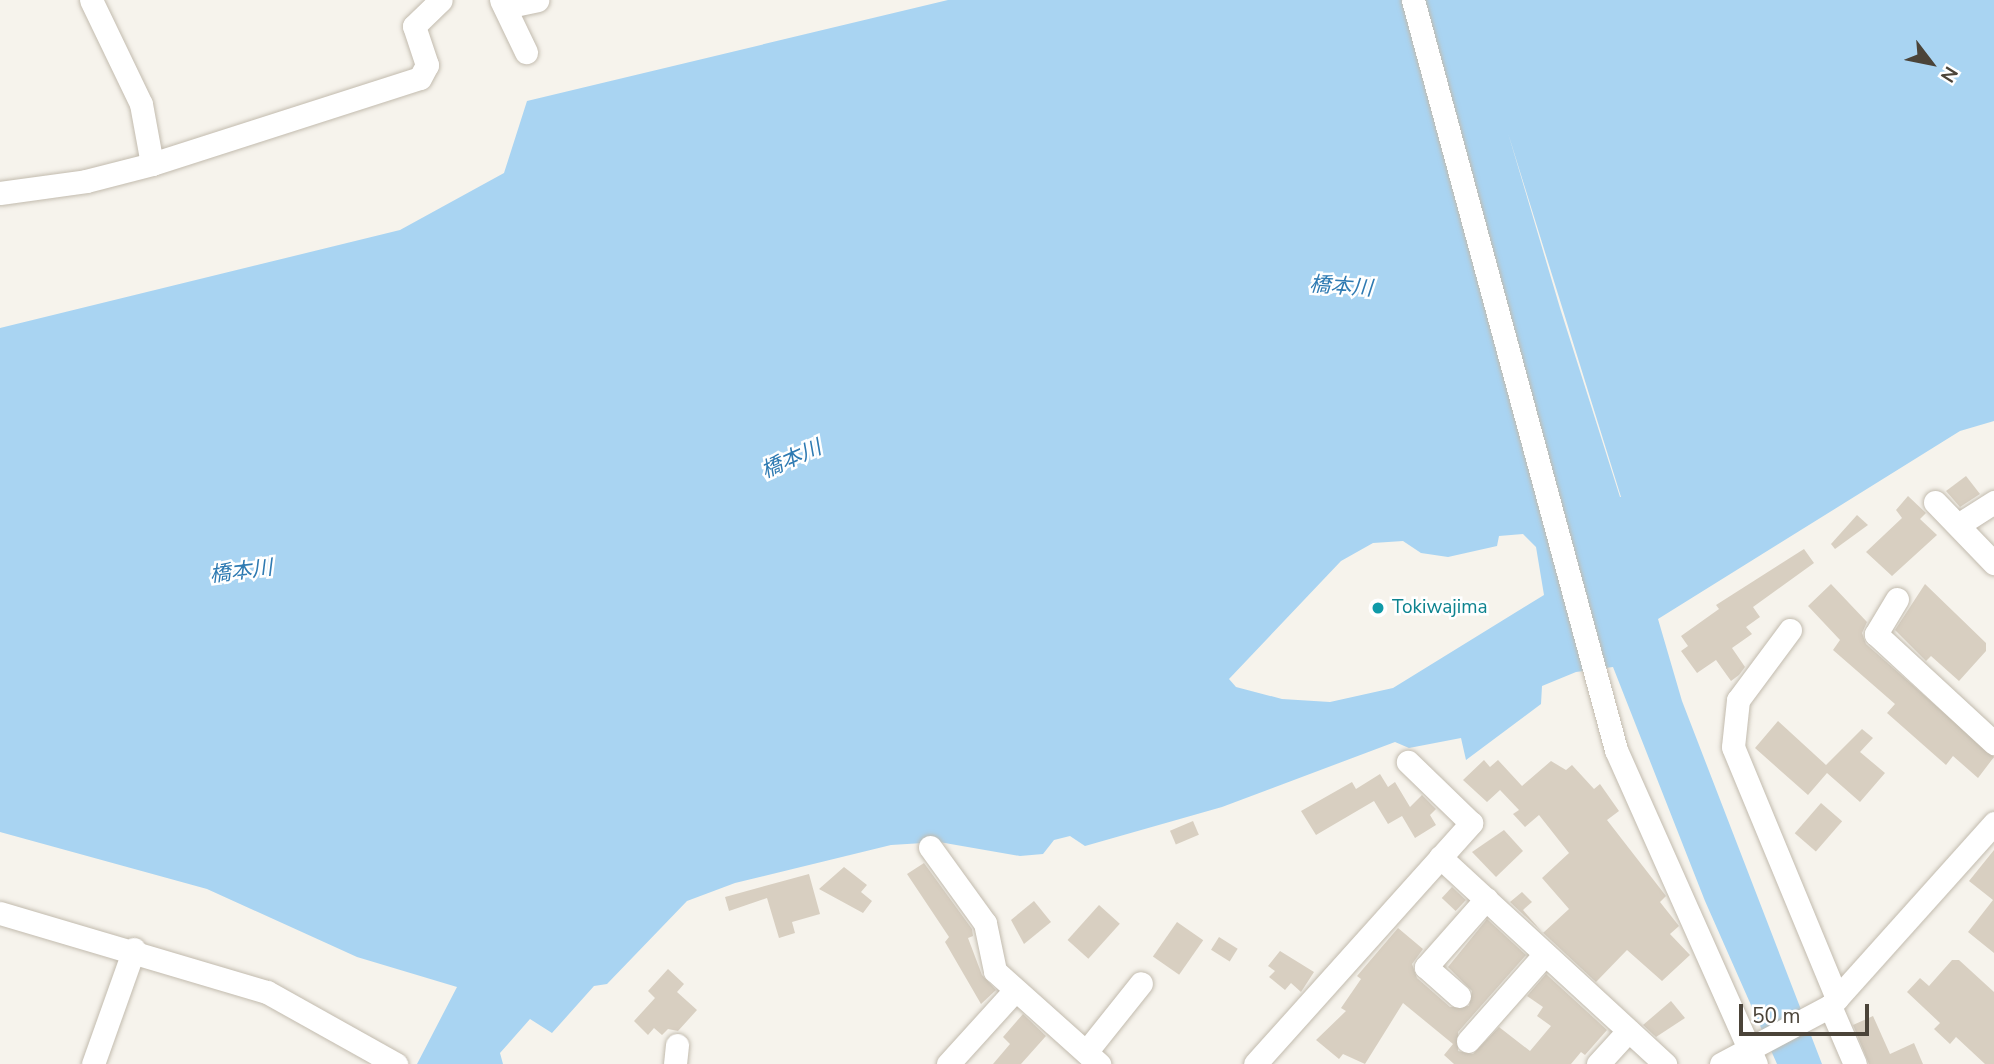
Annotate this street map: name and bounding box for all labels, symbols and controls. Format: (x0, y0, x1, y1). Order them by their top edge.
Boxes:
north arrow (1896, 28, 1966, 98)
text: N (1934, 61, 1964, 87)
water label: 橋本川 (1309, 271, 1373, 301)
water label: 橋本川 (757, 435, 825, 483)
water label: 橋本川 (208, 555, 274, 587)
place label: Tokiwajima (1392, 597, 1488, 619)
marker: Tokiwajima (1370, 600, 1386, 616)
scale bar (1742, 990, 1871, 1034)
text: 50 m (1752, 1002, 1801, 1030)

